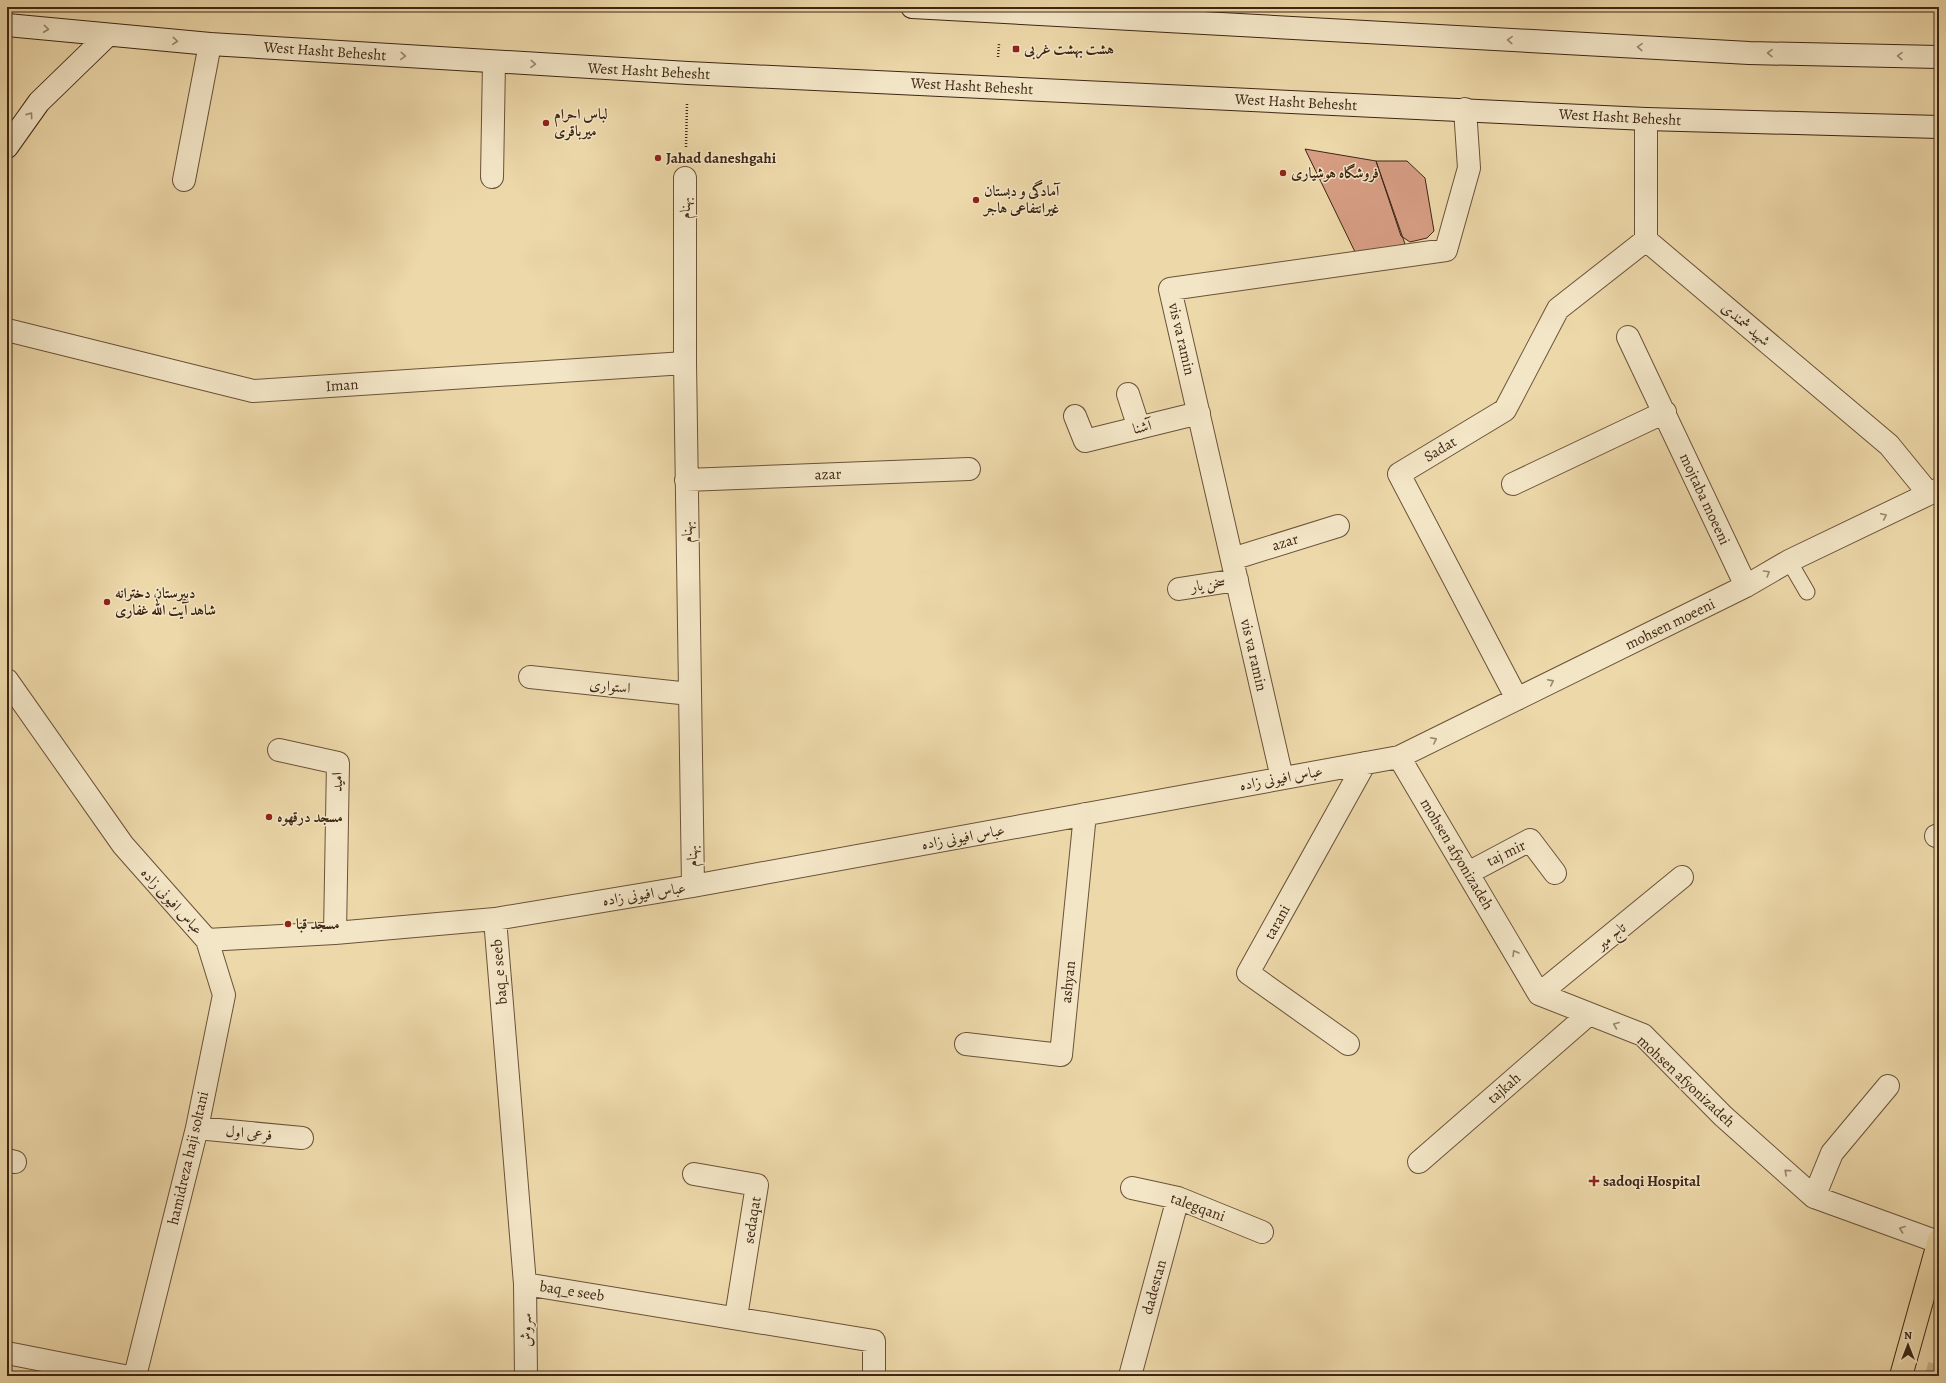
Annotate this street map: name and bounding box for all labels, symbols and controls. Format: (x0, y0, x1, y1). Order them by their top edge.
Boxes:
one-way arrow (43, 24, 49, 33)
one-way arrow (172, 36, 178, 45)
one-way arrow (1507, 36, 1513, 44)
street label: West Hasht Behesht (262, 37, 387, 65)
place label: هشت بهشت غربی (1023, 39, 1114, 60)
one-way arrow (1637, 43, 1643, 51)
marker: هشت بهشت غربی (1011, 44, 1021, 54)
one-way arrow (1767, 49, 1773, 58)
one-way arrow (400, 52, 406, 61)
one-way arrow (1897, 52, 1903, 60)
street label: West Hasht Behesht (586, 58, 711, 84)
one-way arrow (529, 60, 536, 69)
street label: West Hasht Behesht (909, 73, 1034, 99)
street label: West Hasht Behesht (1233, 89, 1358, 115)
place label: لباس احرام میرباقری (554, 104, 608, 141)
street label: West Hasht Behesht (1557, 104, 1682, 130)
one-way arrow (25, 112, 33, 119)
marker: لباس احرام میرباقری (541, 118, 551, 128)
place label: Jahad daneshgahi (666, 148, 777, 168)
marker: Jahad daneshgahi (653, 153, 663, 163)
place label: فروشگاه هوشیاری (1291, 163, 1379, 183)
marker: فروشگاه هوشیاری (1278, 168, 1288, 178)
place label: آمادگی و دبستان غیرانتفاعی هاجر (982, 179, 1061, 218)
marker: آمادگی و دبستان غیرانتفاعی هاجر (971, 195, 981, 205)
street label: بهنام (675, 197, 698, 219)
street label: شهید شمندی (1717, 298, 1775, 350)
street label: vis va ramin (1164, 300, 1200, 377)
street label: Iman (325, 374, 359, 396)
street label: آشنا (1131, 415, 1155, 439)
street label: Sadat (1420, 431, 1460, 466)
street label: mojtaba moeeni (1675, 450, 1735, 548)
street label: azar (814, 464, 842, 484)
one-way arrow (1879, 513, 1887, 521)
street label: بهنام (677, 521, 700, 543)
street label: azar (1269, 528, 1301, 555)
street label: سخن یار (1187, 571, 1227, 597)
one-way arrow (1763, 571, 1770, 578)
place label: دبیرستان دخترانه شاهد آیت الله غفاری (115, 583, 216, 620)
street label: mohsen moeeni (1622, 594, 1718, 654)
marker: دبیرستان دخترانه شاهد آیت الله غفاری (102, 597, 112, 607)
street label: vis va ramin (1236, 616, 1272, 693)
street label: استواری (588, 674, 632, 698)
one-way arrow (1547, 680, 1554, 687)
one-way arrow (1430, 737, 1438, 745)
street label: عباس افیونی زاده (1238, 761, 1324, 795)
street label: امید (327, 772, 347, 792)
street label: mohsen afyonizadeh (1416, 794, 1498, 914)
place label: مسجد درقهوه (277, 807, 343, 827)
marker: مسجد درقهوه (264, 812, 274, 822)
street label: عباس افیونی زاده (920, 820, 1006, 854)
street label: taj mir (1483, 835, 1529, 871)
street label: بهنام (682, 845, 705, 867)
street label: عباس افیونی زاده (136, 863, 208, 939)
street label: عباس افیونی زاده (601, 878, 687, 910)
street label: tarani (1259, 901, 1295, 943)
place label: مسجد قبا (296, 914, 340, 934)
street label: تاج میر (1590, 918, 1632, 958)
marker: مسجد قبا (283, 919, 293, 929)
street label: baq_e seeb (486, 938, 512, 1005)
one-way arrow (1512, 950, 1520, 957)
street label: ashyan (1056, 960, 1080, 1004)
one-way arrow (1612, 1021, 1619, 1029)
street label: mohsen afyonizadeh (1633, 1030, 1739, 1132)
street label: tajkah (1483, 1068, 1525, 1108)
street label: hamidreza haji soltani (163, 1089, 213, 1227)
street label: فرعی اول (225, 1121, 273, 1145)
one-way arrow (1784, 1170, 1792, 1177)
place label: sadoqi Hospital (1603, 1171, 1700, 1191)
marker: sadoqi Hospital (1588, 1175, 1600, 1187)
street label: talegqani (1168, 1188, 1228, 1226)
street label: sedaqat (738, 1195, 766, 1245)
one-way arrow (1898, 1225, 1905, 1234)
street label: dadestan (1137, 1257, 1171, 1317)
street label: baq_e seeb (538, 1276, 606, 1306)
street label: سروش (516, 1313, 536, 1347)
north arrow (1888, 1325, 1928, 1365)
text: N (1904, 1328, 1912, 1343)

